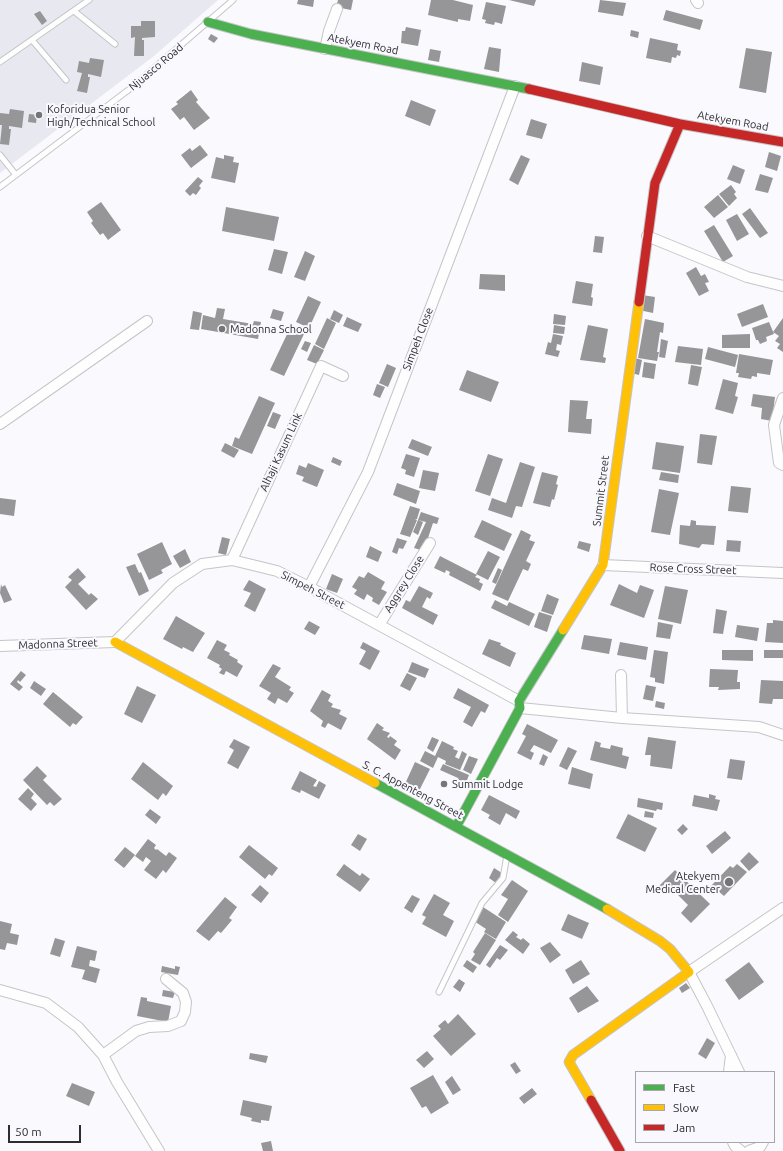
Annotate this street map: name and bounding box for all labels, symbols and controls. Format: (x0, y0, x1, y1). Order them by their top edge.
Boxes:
street label: Atekyem Road (326, 31, 400, 57)
street label: Njuasco Road (126, 41, 186, 93)
place label: Koforidua Senior High/Technical School (47, 102, 155, 128)
street label: Atekyem Road (696, 108, 770, 134)
marker: Koforidua Senior High/Technical School (34, 110, 44, 120)
street label: Simpeh Close (400, 306, 436, 372)
place label: Madonna School (230, 322, 312, 336)
marker: Madonna School (217, 324, 227, 334)
street label: Alhaji Kasum Link (257, 411, 305, 493)
street label: Summit Street (590, 455, 612, 527)
street label: Aggrey Close (381, 553, 427, 615)
street label: Rose Cross Street (649, 561, 737, 577)
street label: Simpeh Street (279, 568, 347, 612)
street label: Madonna Street (18, 636, 98, 652)
street label: S. C. Appenteng Street (360, 758, 466, 822)
place label: Summit Lodge (452, 777, 523, 791)
marker: Summit Lodge (439, 779, 449, 789)
place label: Atekyem Medical Center (645, 869, 720, 895)
marker: Atekyem Medical Center (723, 876, 735, 888)
legend (635, 1071, 775, 1143)
text: Fast (673, 1081, 695, 1094)
text: Slow (673, 1101, 699, 1114)
scale bar (10, 1117, 83, 1143)
text: Jam (673, 1121, 695, 1134)
text: 50 m (15, 1125, 42, 1138)

